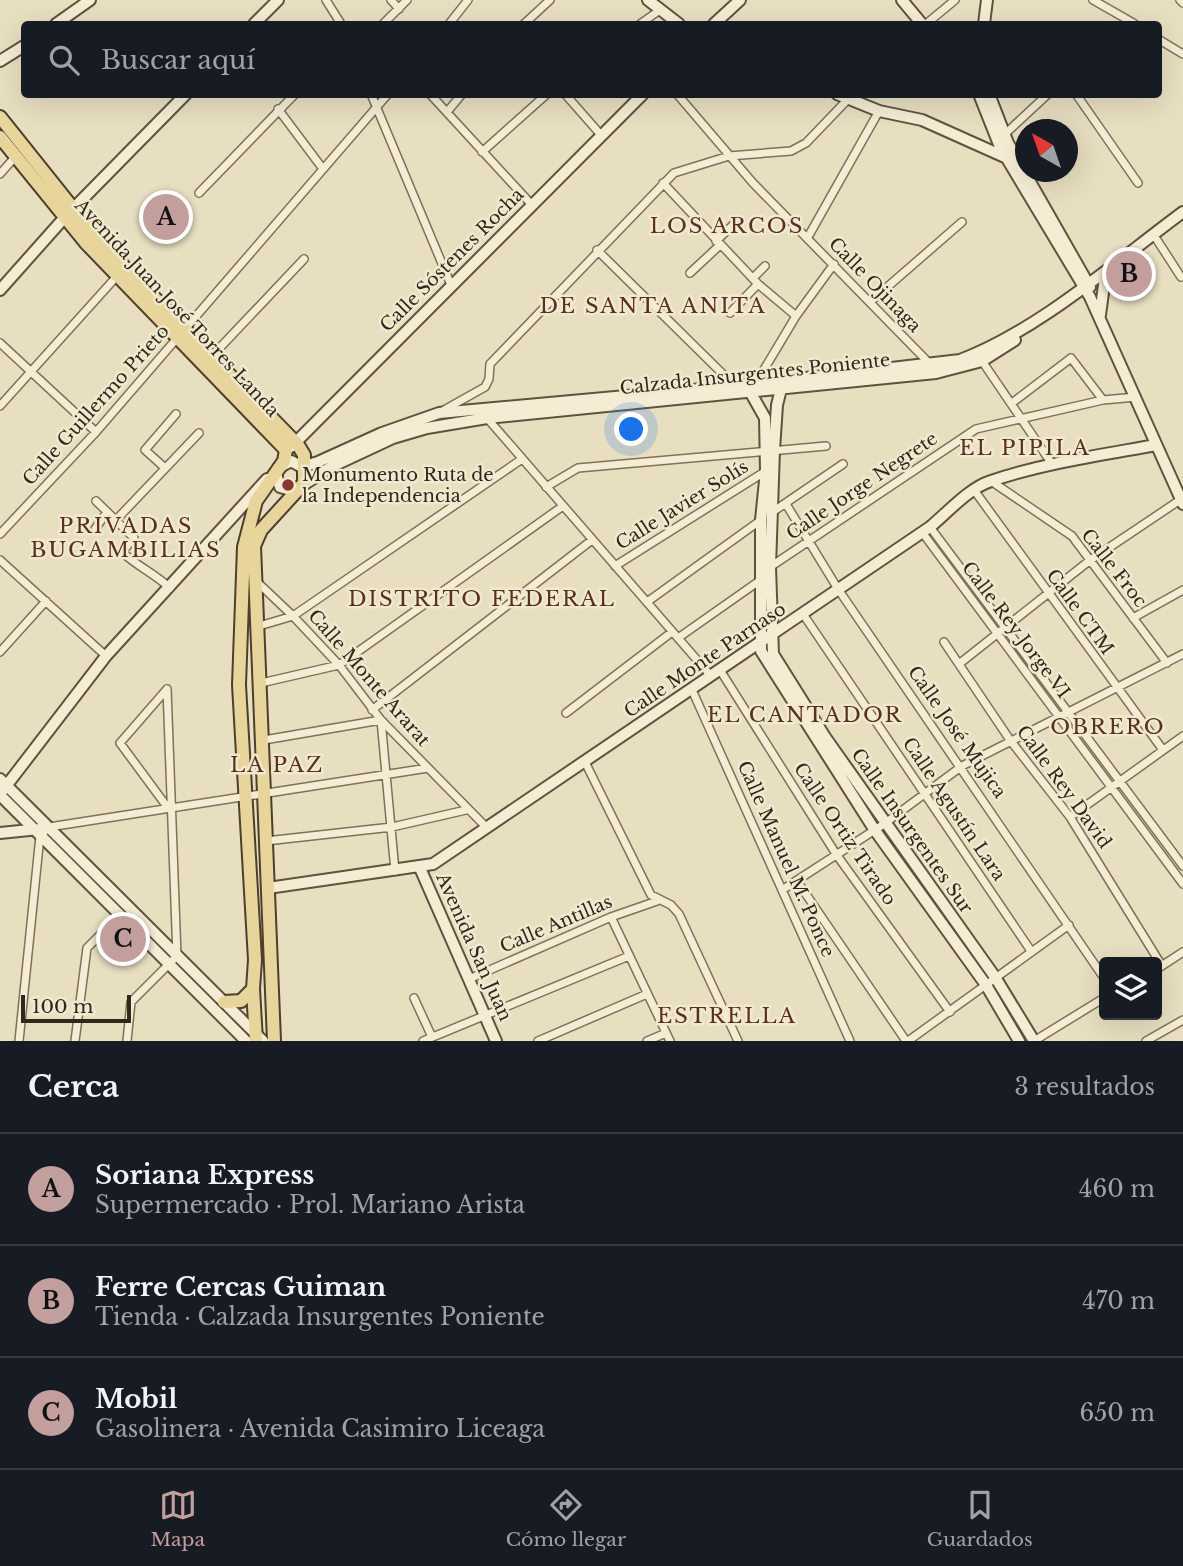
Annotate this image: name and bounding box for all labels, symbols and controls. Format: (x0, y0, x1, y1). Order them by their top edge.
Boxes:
search box (21, 21, 1162, 98)
icon: search (45, 41, 83, 79)
text: Buscar aquí (101, 44, 255, 76)
north arrow (1015, 119, 1078, 182)
street label: Calle Sóstenes Rocha (376, 184, 528, 336)
pin: A (143, 191, 189, 243)
street label: Avenida Juan José Torres Landa (70, 194, 284, 422)
district label: LOS ARCOS (650, 213, 804, 239)
street label: Calle Ojinaga (824, 233, 926, 337)
pin: B (1106, 248, 1152, 300)
district label: DE SANTA ANITA (539, 293, 767, 319)
street label: Calle Guillermo Prieto (18, 320, 174, 490)
street label: Calzada Insurgentes Poniente (619, 349, 891, 399)
your location (614, 412, 648, 446)
street label: Calle Jorge Negrete (782, 427, 942, 545)
district label: EL PIPILA (959, 435, 1091, 461)
street label: Calle Javier Solís (612, 455, 752, 555)
place label: Monumento Ruta de la Independencia (302, 464, 494, 507)
marker: Monumento Ruta de la Independencia (280, 477, 296, 493)
district label: PRIVADAS BUGAMBILIAS (30, 513, 222, 563)
street label: Calle Froc (1077, 524, 1152, 612)
street label: Calle Rey Jorge VI (957, 557, 1075, 703)
street label: Calle CTM (1042, 565, 1118, 659)
district label: DISTRITO FEDERAL (348, 586, 616, 612)
street label: Calle Monte Parnaso (620, 598, 790, 722)
street label: Calle Monte Ararat (304, 605, 435, 751)
street label: Calle José Mujica (903, 662, 1011, 802)
district label: EL CANTADOR (707, 702, 903, 728)
district label: OBRERO (1050, 714, 1166, 740)
street label: Calle Rey David (1012, 721, 1116, 853)
street label: Calle Agustín Lara (898, 733, 1010, 885)
street label: Calle Insurgentes Sur (847, 744, 978, 918)
district label: LA PAZ (230, 752, 324, 778)
street label: Calle Manuel M. Ponce (733, 757, 839, 961)
street label: Calle Ortiz Tirado (789, 759, 901, 909)
street label: Avenida San Juan (431, 869, 517, 1024)
street label: Calle Antillas (496, 890, 616, 958)
pin: C (100, 913, 146, 965)
map controls (1099, 957, 1162, 1020)
button: layers (1099, 957, 1162, 1020)
scale bar (21, 992, 131, 1024)
text: 100 m (32, 995, 93, 1018)
district label: ESTRELLA (657, 1003, 797, 1029)
text: Cerca (28, 1068, 119, 1105)
text: 3 resultados (1015, 1073, 1155, 1101)
text: Soriana Express (95, 1159, 314, 1191)
text: A (42, 1175, 60, 1203)
text: 460 m (1079, 1175, 1155, 1203)
text: Supermercado · Prol. Mariano Arista (95, 1191, 525, 1219)
text: Ferre Cercas Guiman (95, 1271, 386, 1303)
text: B (42, 1287, 60, 1315)
text: 470 m (1082, 1287, 1155, 1315)
text: Tienda · Calzada Insurgentes Poniente (95, 1303, 545, 1331)
text: Mobil (95, 1383, 177, 1415)
text: C (42, 1399, 60, 1427)
text: 650 m (1079, 1399, 1155, 1427)
text: Gasolinera · Avenida Casimiro Liceaga (95, 1415, 545, 1443)
tab: Mapa (150, 1486, 205, 1551)
tab: Cómo llegar (506, 1486, 626, 1551)
tab: Guardados (927, 1486, 1033, 1551)

